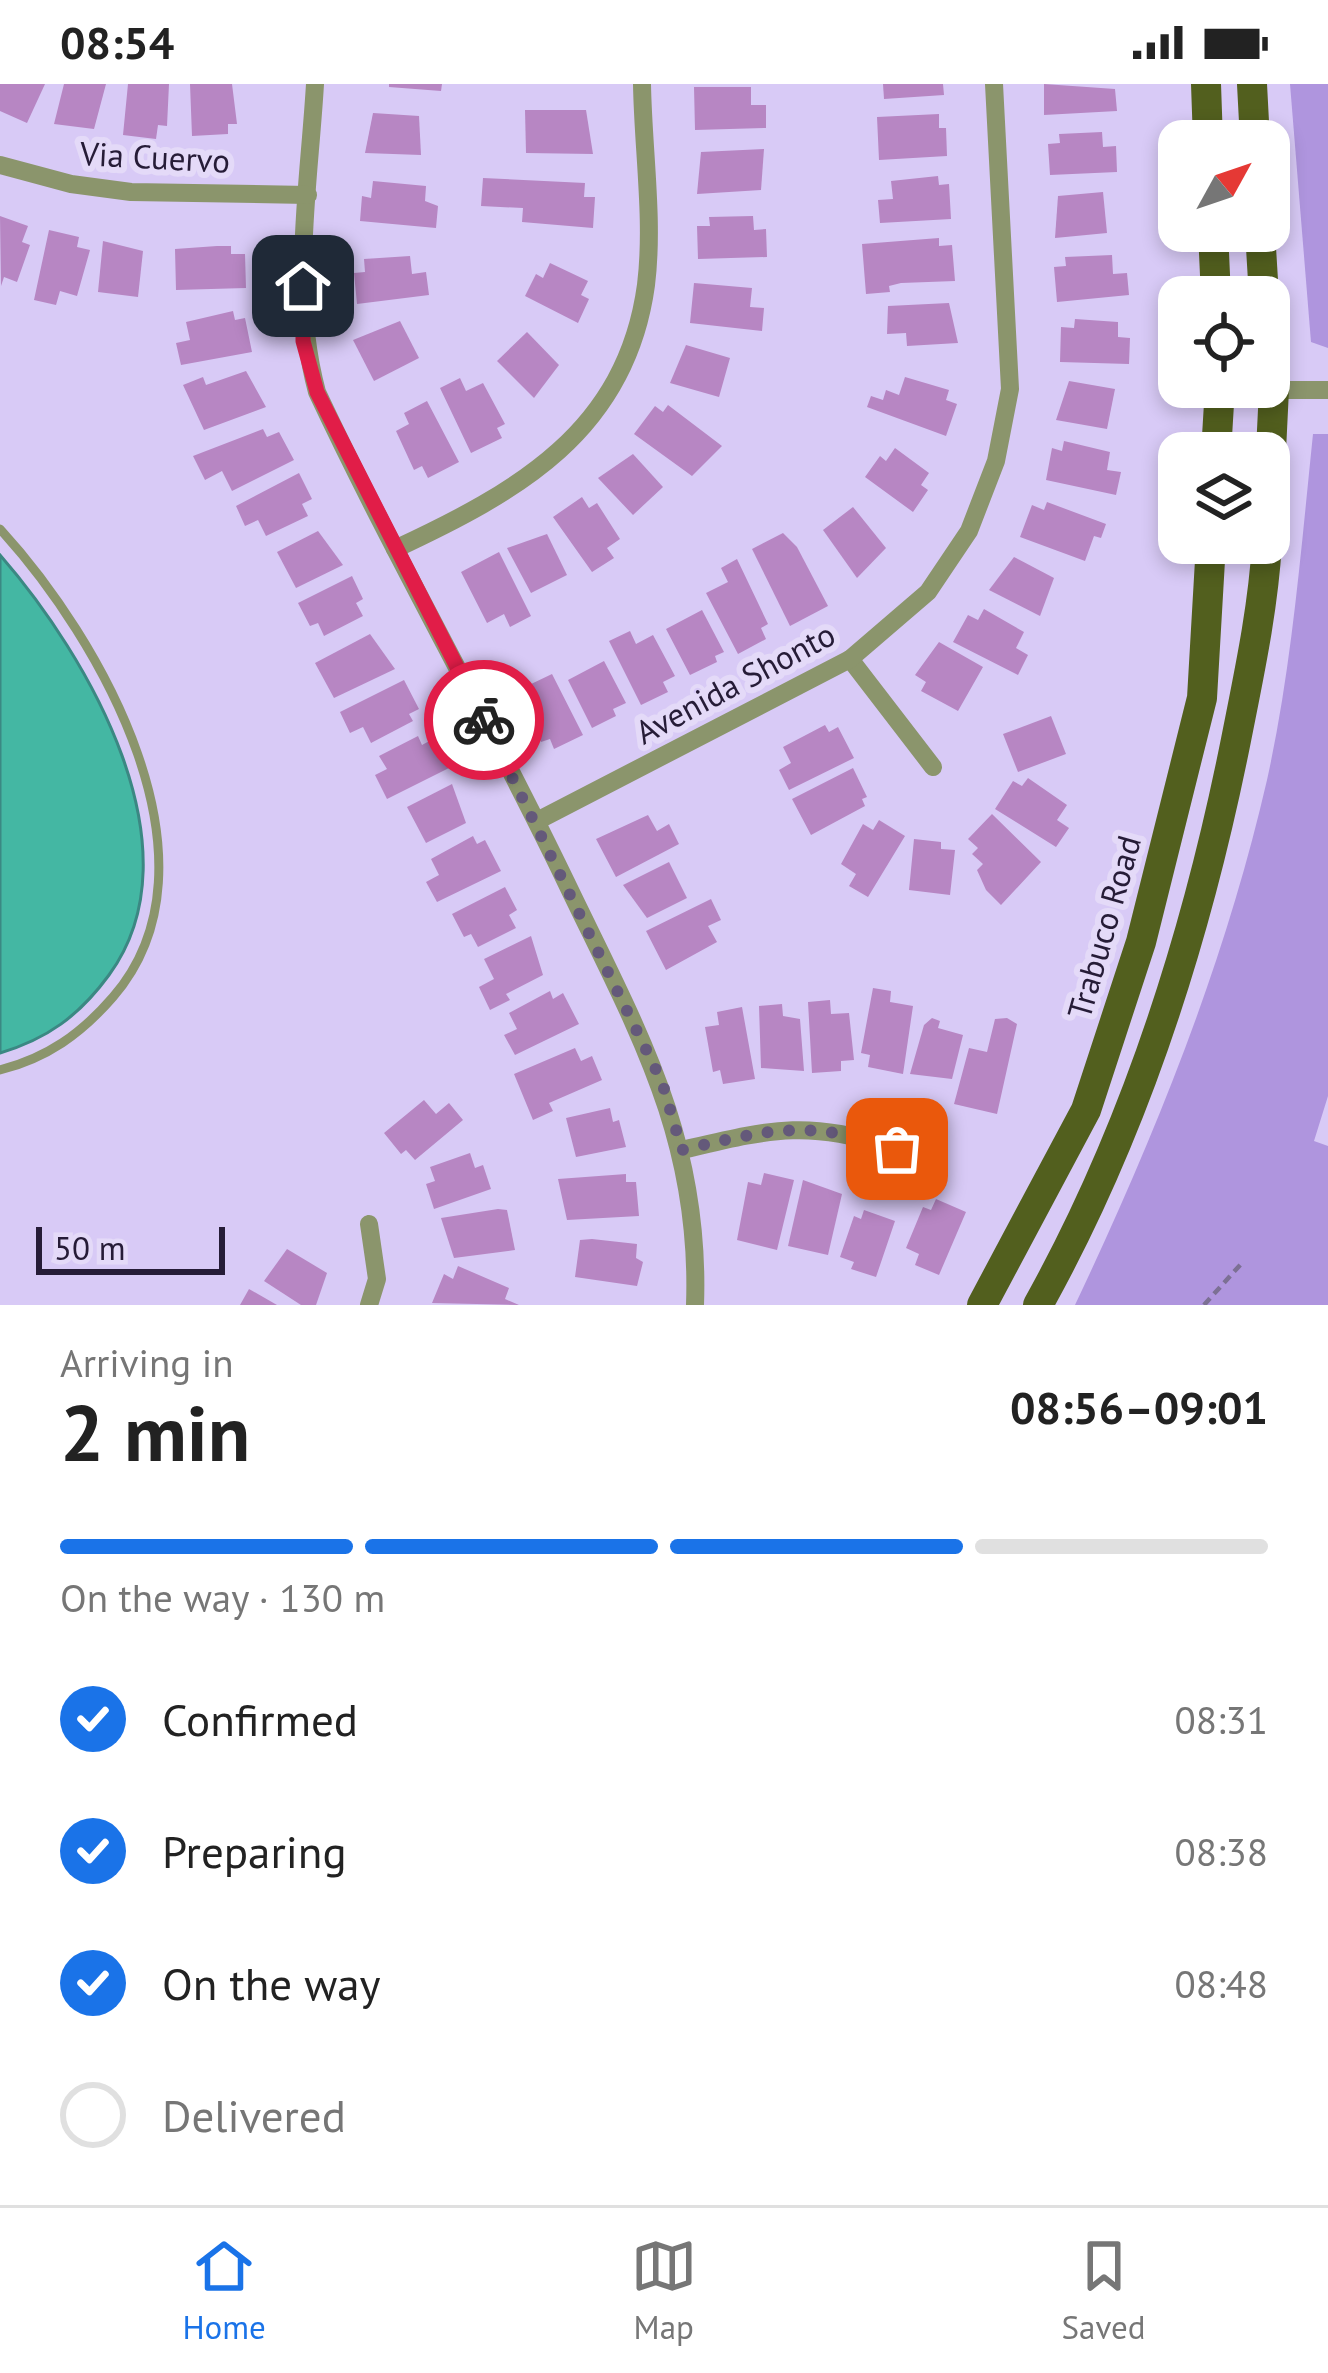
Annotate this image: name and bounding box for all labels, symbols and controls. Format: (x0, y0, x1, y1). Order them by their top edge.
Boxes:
text: 08:54 (60, 13, 174, 71)
north arrow (1158, 120, 1290, 252)
map controls (1158, 120, 1290, 564)
street label: Via Cuervo (78, 131, 231, 182)
pin (252, 235, 354, 337)
icon: home (270, 253, 336, 319)
button: locate (1158, 276, 1290, 408)
button: layers (1158, 432, 1290, 564)
street label: Avenida Shonto (627, 612, 842, 753)
courier (424, 660, 544, 780)
icon: bike (451, 687, 517, 753)
street label: Trabuco Road (1057, 830, 1150, 1023)
pin (846, 1098, 948, 1200)
icon: bag (864, 1116, 930, 1182)
scale bar (36, 1221, 225, 1274)
text: 50 m (54, 1226, 126, 1269)
text: Arriving in (60, 1337, 234, 1388)
text: 08:56–09:01 (1010, 1378, 1268, 1436)
text: 2 min (60, 1382, 250, 1483)
text: On the way · 130 m (60, 1572, 385, 1623)
icon: check (60, 1686, 126, 1752)
text: Confirmed (162, 1690, 358, 1748)
text: 08:31 (1174, 1694, 1268, 1745)
icon: check (60, 1818, 126, 1884)
text: Preparing (162, 1822, 347, 1880)
text: 08:38 (1174, 1826, 1268, 1877)
icon: check (60, 1950, 126, 2016)
text: On the way (162, 1954, 381, 2012)
text: 08:48 (1174, 1958, 1268, 2009)
text: Delivered (162, 2086, 346, 2144)
tab: Home (182, 2233, 266, 2348)
tab: Map (631, 2233, 697, 2348)
tab: Saved (1062, 2233, 1146, 2348)

